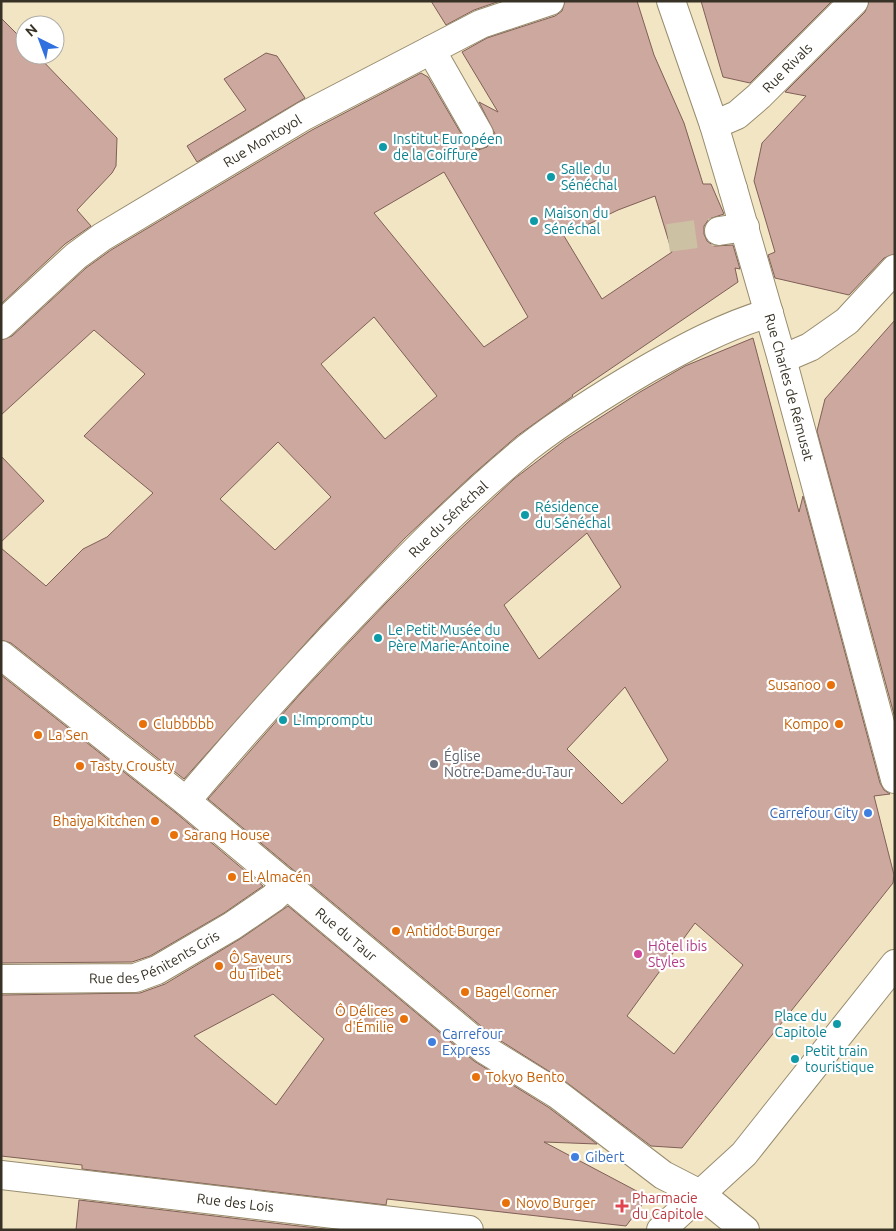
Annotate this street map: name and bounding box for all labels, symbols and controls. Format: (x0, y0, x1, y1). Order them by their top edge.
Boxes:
north arrow (15, 15, 65, 65)
text: N (22, 21, 41, 40)
street label: Rue Rivals (759, 40, 815, 96)
street label: Rue Montoyol (220, 111, 305, 171)
place label: Institut Européen de la Coiffure (393, 131, 503, 163)
marker: Institut Européen de la Coiffure (377, 141, 389, 153)
place label: Salle du Sénéchal (561, 161, 617, 193)
marker: Salle du Sénéchal (545, 171, 557, 183)
place label: Maison du Sénéchal (544, 205, 608, 237)
marker: Maison du Sénéchal (528, 215, 540, 227)
street label: Rue Charles de Rémusat (761, 312, 817, 463)
street label: Rue du Sénéchal (405, 478, 491, 561)
place label: Résidence du Sénéchal (535, 499, 611, 531)
marker: Résidence du Sénéchal (519, 509, 531, 521)
place label: Le Petit Musée du Père Marie-Antoine (388, 622, 510, 654)
marker: Le Petit Musée du Père Marie-Antoine (372, 632, 384, 644)
place label: Susanoo (768, 677, 821, 693)
marker: Susanoo (825, 679, 837, 691)
place label: L'Impromptu (293, 712, 373, 728)
marker: L'Impromptu (277, 714, 289, 726)
place label: Clubbbbb (153, 716, 214, 732)
place label: Kompo (784, 716, 829, 732)
marker: Clubbbbb (137, 718, 149, 730)
marker: Kompo (833, 718, 845, 730)
place label: La Sen (48, 727, 89, 743)
marker: La Sen (32, 729, 44, 741)
place label: Église Notre-Dame-du-Taur (444, 747, 574, 780)
place label: Tasty Crousty (90, 758, 175, 774)
marker: Église Notre-Dame-du-Taur (428, 758, 440, 770)
marker: Tasty Crousty (74, 760, 86, 772)
place label: Carrefour City (770, 805, 858, 821)
marker: Carrefour City (862, 807, 874, 819)
place label: Bhaiya Kitchen (53, 813, 145, 829)
marker: Bhaiya Kitchen (149, 815, 161, 827)
place label: Sarang House (184, 827, 270, 843)
marker: Sarang House (168, 829, 180, 841)
place label: El Almacén (242, 869, 311, 885)
marker: El Almacén (226, 871, 238, 883)
street label: Rue du Taur (312, 904, 381, 965)
place label: Antidot Burger (406, 923, 501, 939)
marker: Antidot Burger (390, 925, 402, 937)
street label: Rue des Pénitents Gris (89, 927, 222, 986)
place label: Hôtel ibis Styles (648, 938, 707, 970)
marker: Hôtel ibis Styles (632, 948, 644, 960)
place label: Ô Saveurs du Tibet (229, 949, 292, 982)
marker: Ô Saveurs du Tibet (213, 960, 225, 972)
place label: Bagel Corner (475, 984, 558, 1000)
marker: Bagel Corner (459, 986, 471, 998)
place label: Ô Délices d'Émilie (335, 1002, 394, 1035)
place label: Place du Capitole (774, 1008, 827, 1040)
marker: Ô Délices d'Émilie (398, 1013, 410, 1025)
marker: Place du Capitole (831, 1018, 843, 1030)
place label: Carrefour Express (442, 1026, 504, 1058)
marker: Carrefour Express (426, 1036, 438, 1048)
place label: Petit train touristique (805, 1043, 874, 1075)
marker: Petit train touristique (789, 1053, 801, 1065)
place label: Tokyo Bento (486, 1069, 565, 1085)
marker: Tokyo Bento (470, 1071, 482, 1083)
place label: Gibert (585, 1149, 625, 1165)
marker: Gibert (569, 1151, 581, 1163)
street label: Rue des Lois (196, 1190, 275, 1215)
place label: Pharmacie du Capitole (632, 1190, 704, 1222)
place label: Novo Burger (516, 1195, 596, 1211)
marker: Novo Burger (500, 1197, 512, 1209)
marker: Pharmacie du Capitole (616, 1200, 628, 1212)

